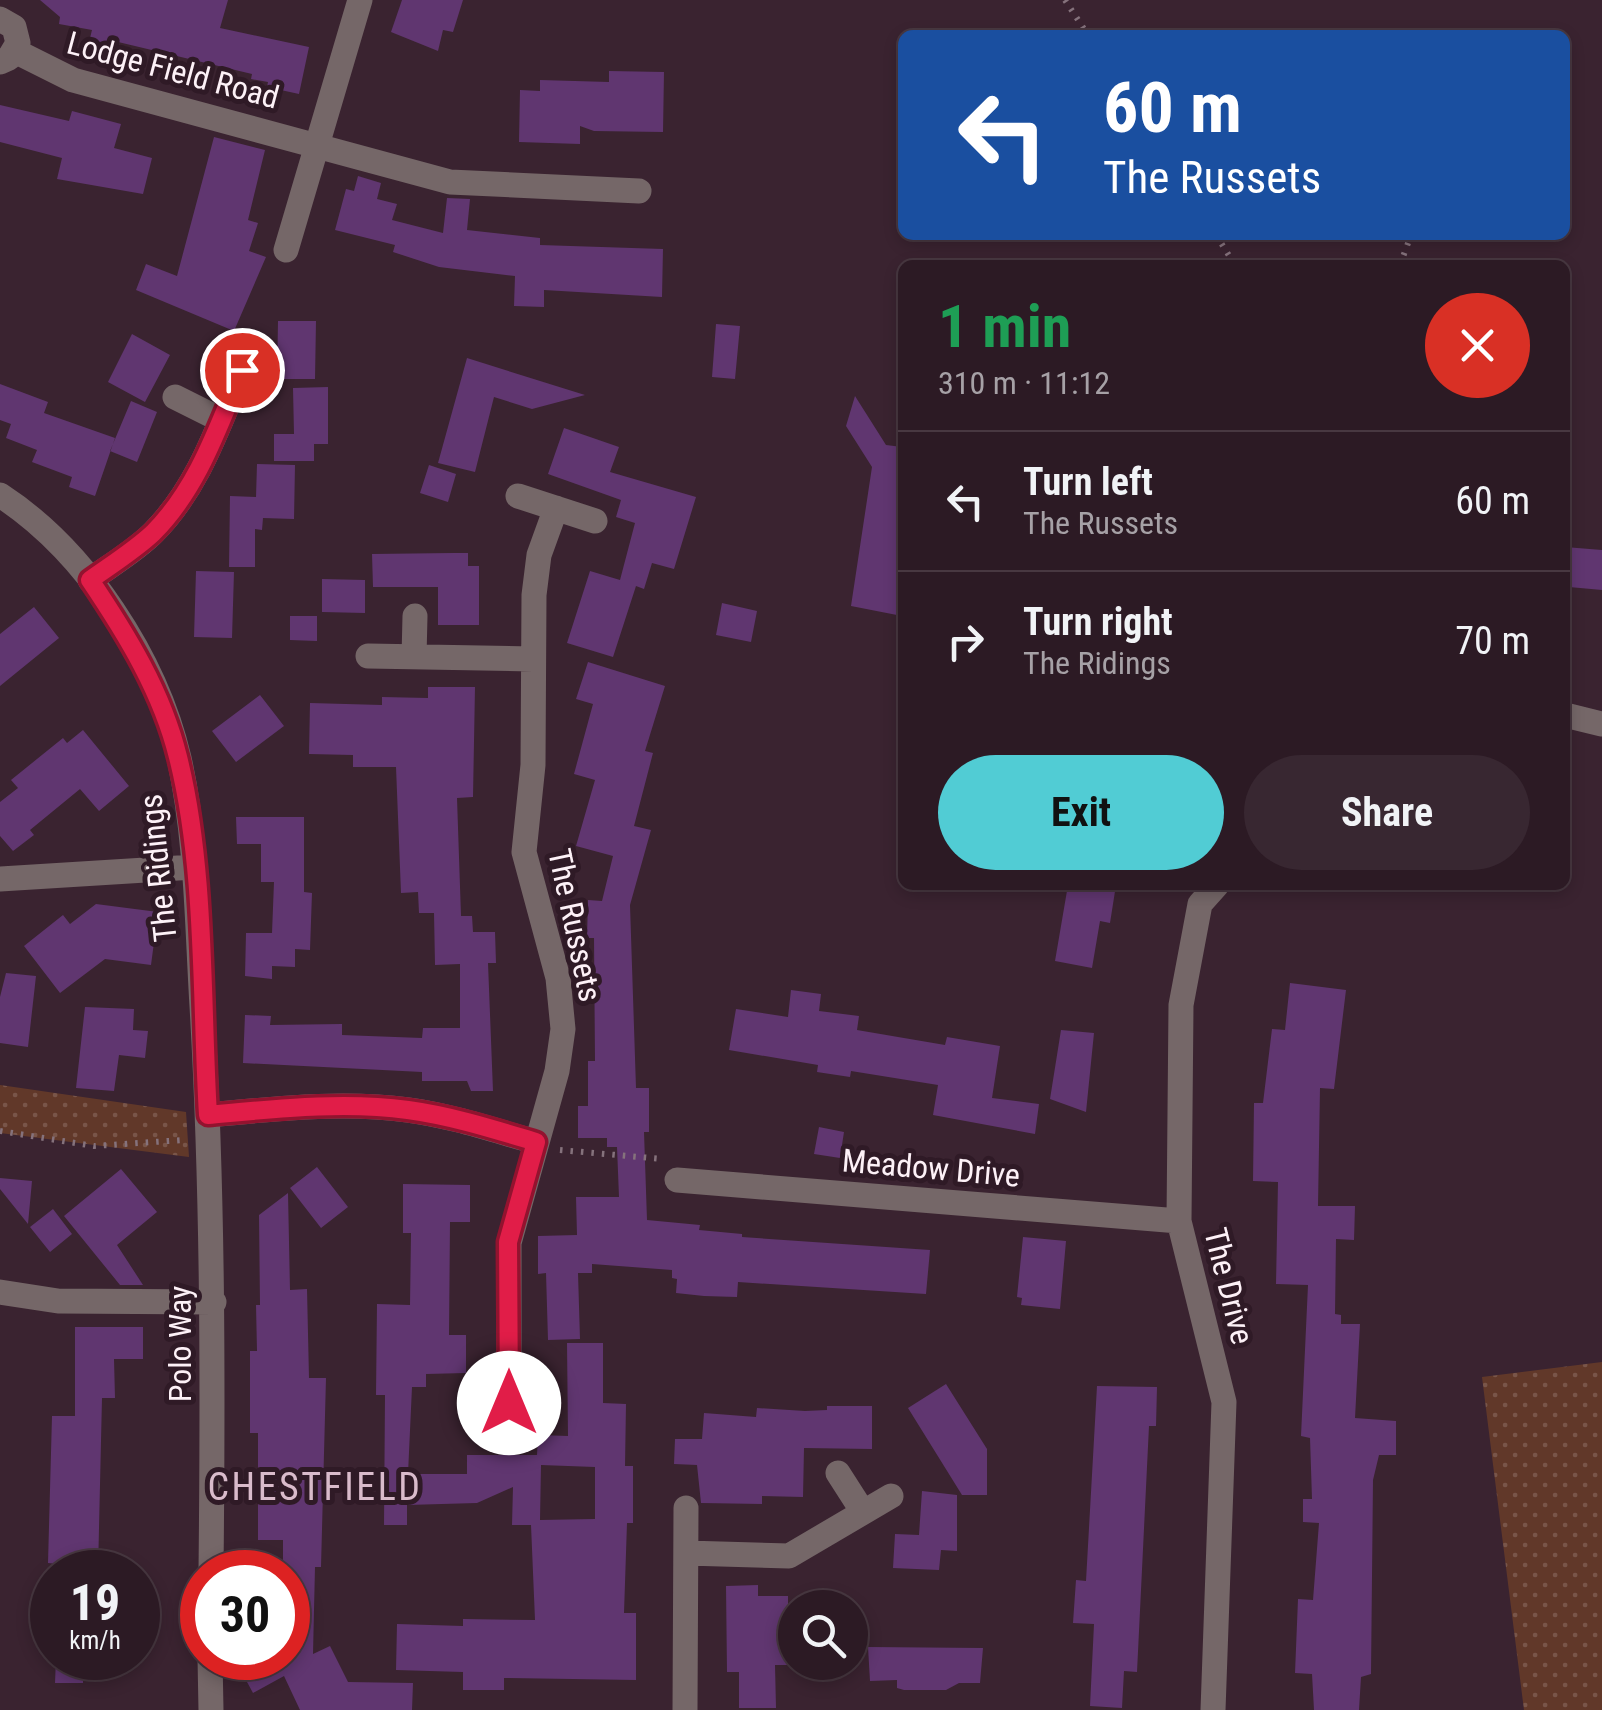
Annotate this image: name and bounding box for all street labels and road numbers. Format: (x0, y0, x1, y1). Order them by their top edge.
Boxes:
street label: Lodge Field Road (63, 23, 283, 117)
street label: The Ridings (131, 792, 185, 944)
street label: The Russets (540, 845, 610, 1005)
street label: Meadow Drive (840, 1141, 1022, 1195)
street label: The Drive (1196, 1224, 1262, 1348)
street label: Polo Way (161, 1286, 199, 1402)

